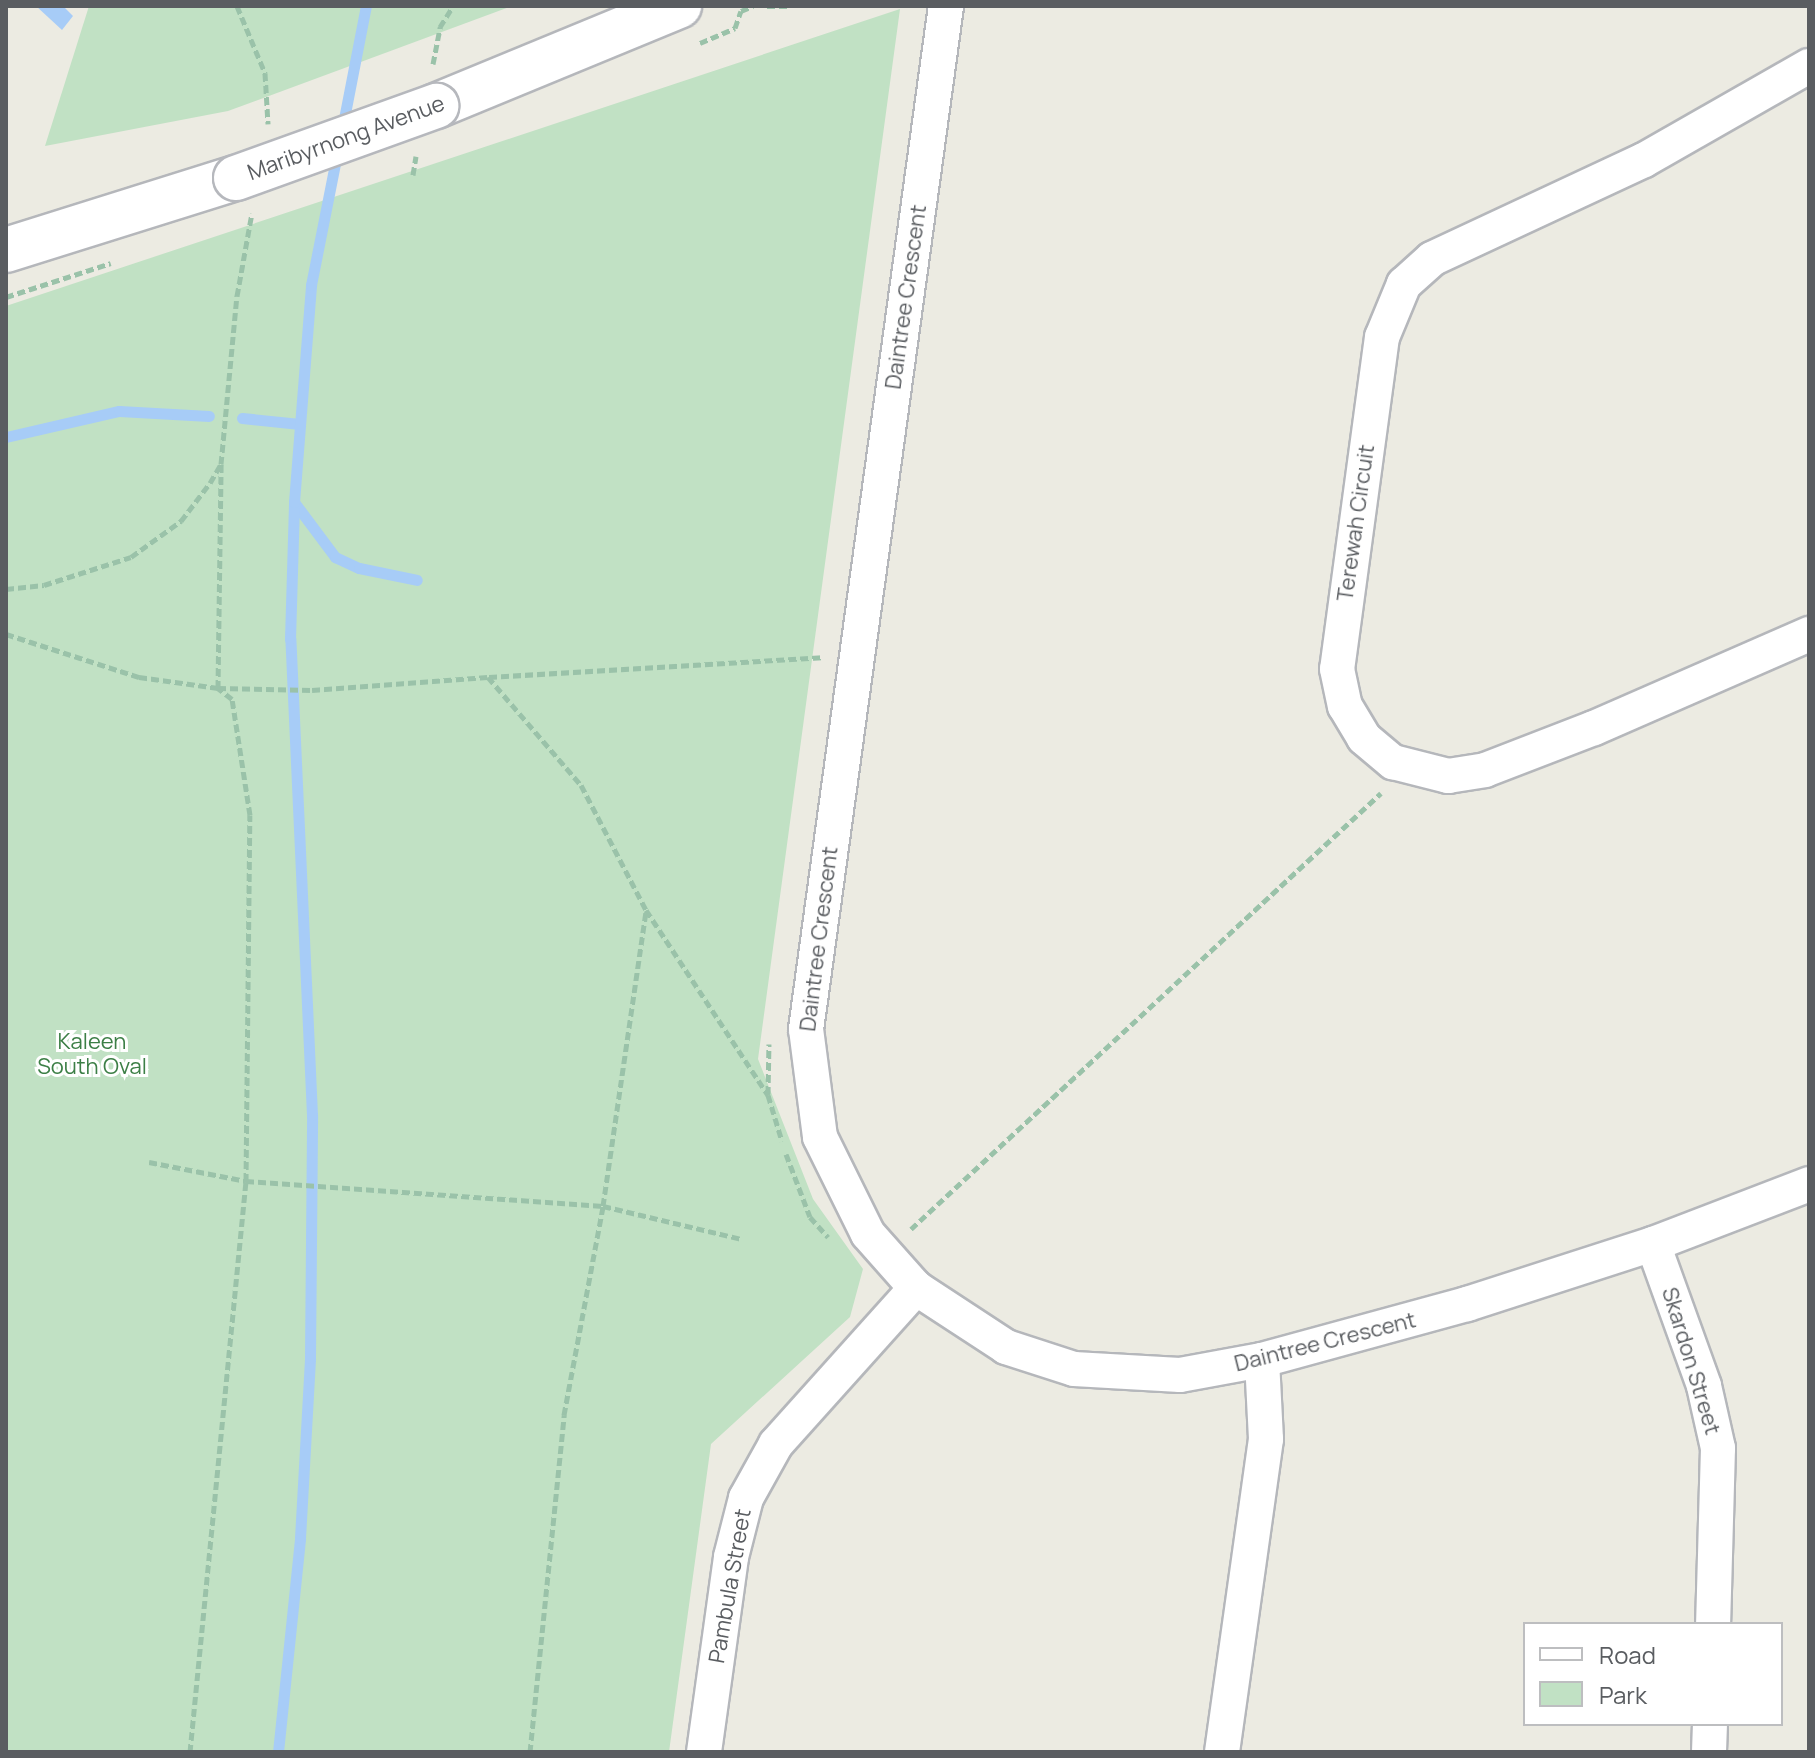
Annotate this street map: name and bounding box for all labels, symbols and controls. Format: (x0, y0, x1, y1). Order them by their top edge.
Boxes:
street label: Maribyrnong Avenue (244, 90, 448, 186)
street label: Daintree Crescent (880, 203, 932, 391)
street label: Terewah Circuit (1332, 443, 1380, 603)
street label: Daintree Crescent (795, 845, 843, 1033)
park label: Kaleen South Oval (37, 1028, 147, 1080)
street label: Skardon Street (1656, 1284, 1726, 1438)
street label: Daintree Crescent (1232, 1307, 1418, 1377)
street label: Pambula Street (703, 1507, 757, 1665)
legend (1523, 1622, 1783, 1726)
text: Road (1599, 1638, 1656, 1671)
text: Park (1599, 1678, 1647, 1711)

